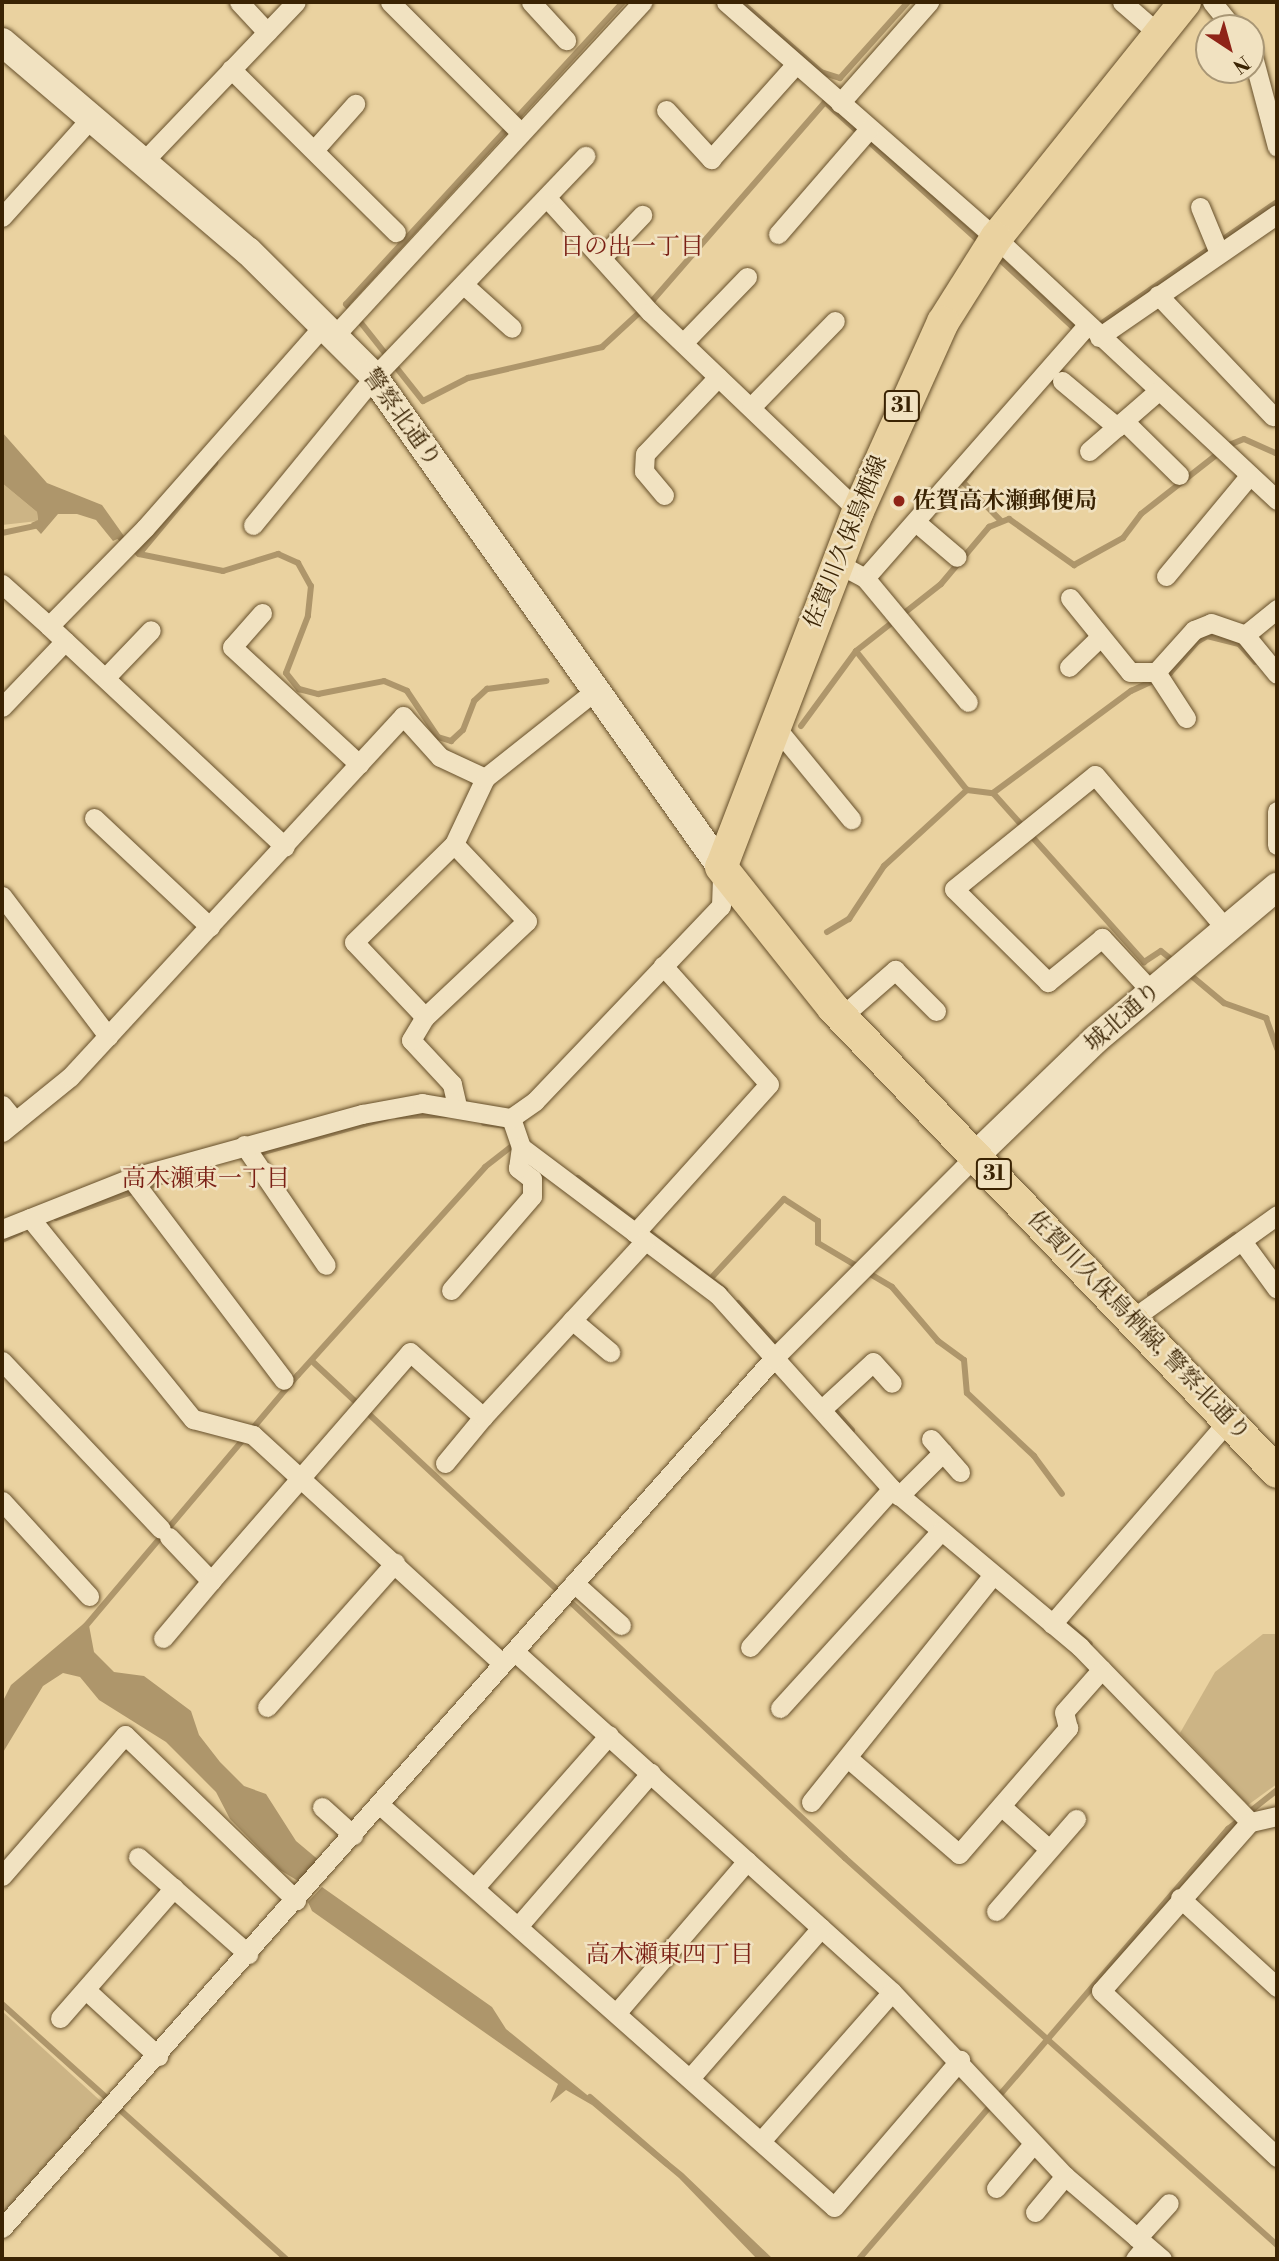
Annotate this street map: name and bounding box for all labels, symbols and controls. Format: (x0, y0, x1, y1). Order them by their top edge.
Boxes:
north arrow (1195, 14, 1265, 84)
text: N (1228, 50, 1254, 78)
district label: 日の出一丁目 (560, 234, 704, 262)
street label: 警察北通り (357, 363, 447, 473)
road number: 31 (883, 388, 921, 424)
street label: 佐賀川久保鳥栖線 (799, 452, 893, 632)
place label: 佐賀高木瀬郵便局 (913, 487, 1097, 515)
marker: 佐賀高木瀬郵便局 (891, 493, 907, 509)
street label: 城北通り (1079, 976, 1167, 1058)
road number: 31 (975, 1156, 1013, 1192)
district label: 高木瀬東一丁目 (122, 1166, 290, 1194)
street label: 佐賀川久保鳥栖線, 警察北通り (1022, 1205, 1256, 1447)
district label: 高木瀬東四丁目 (586, 1942, 754, 1970)

